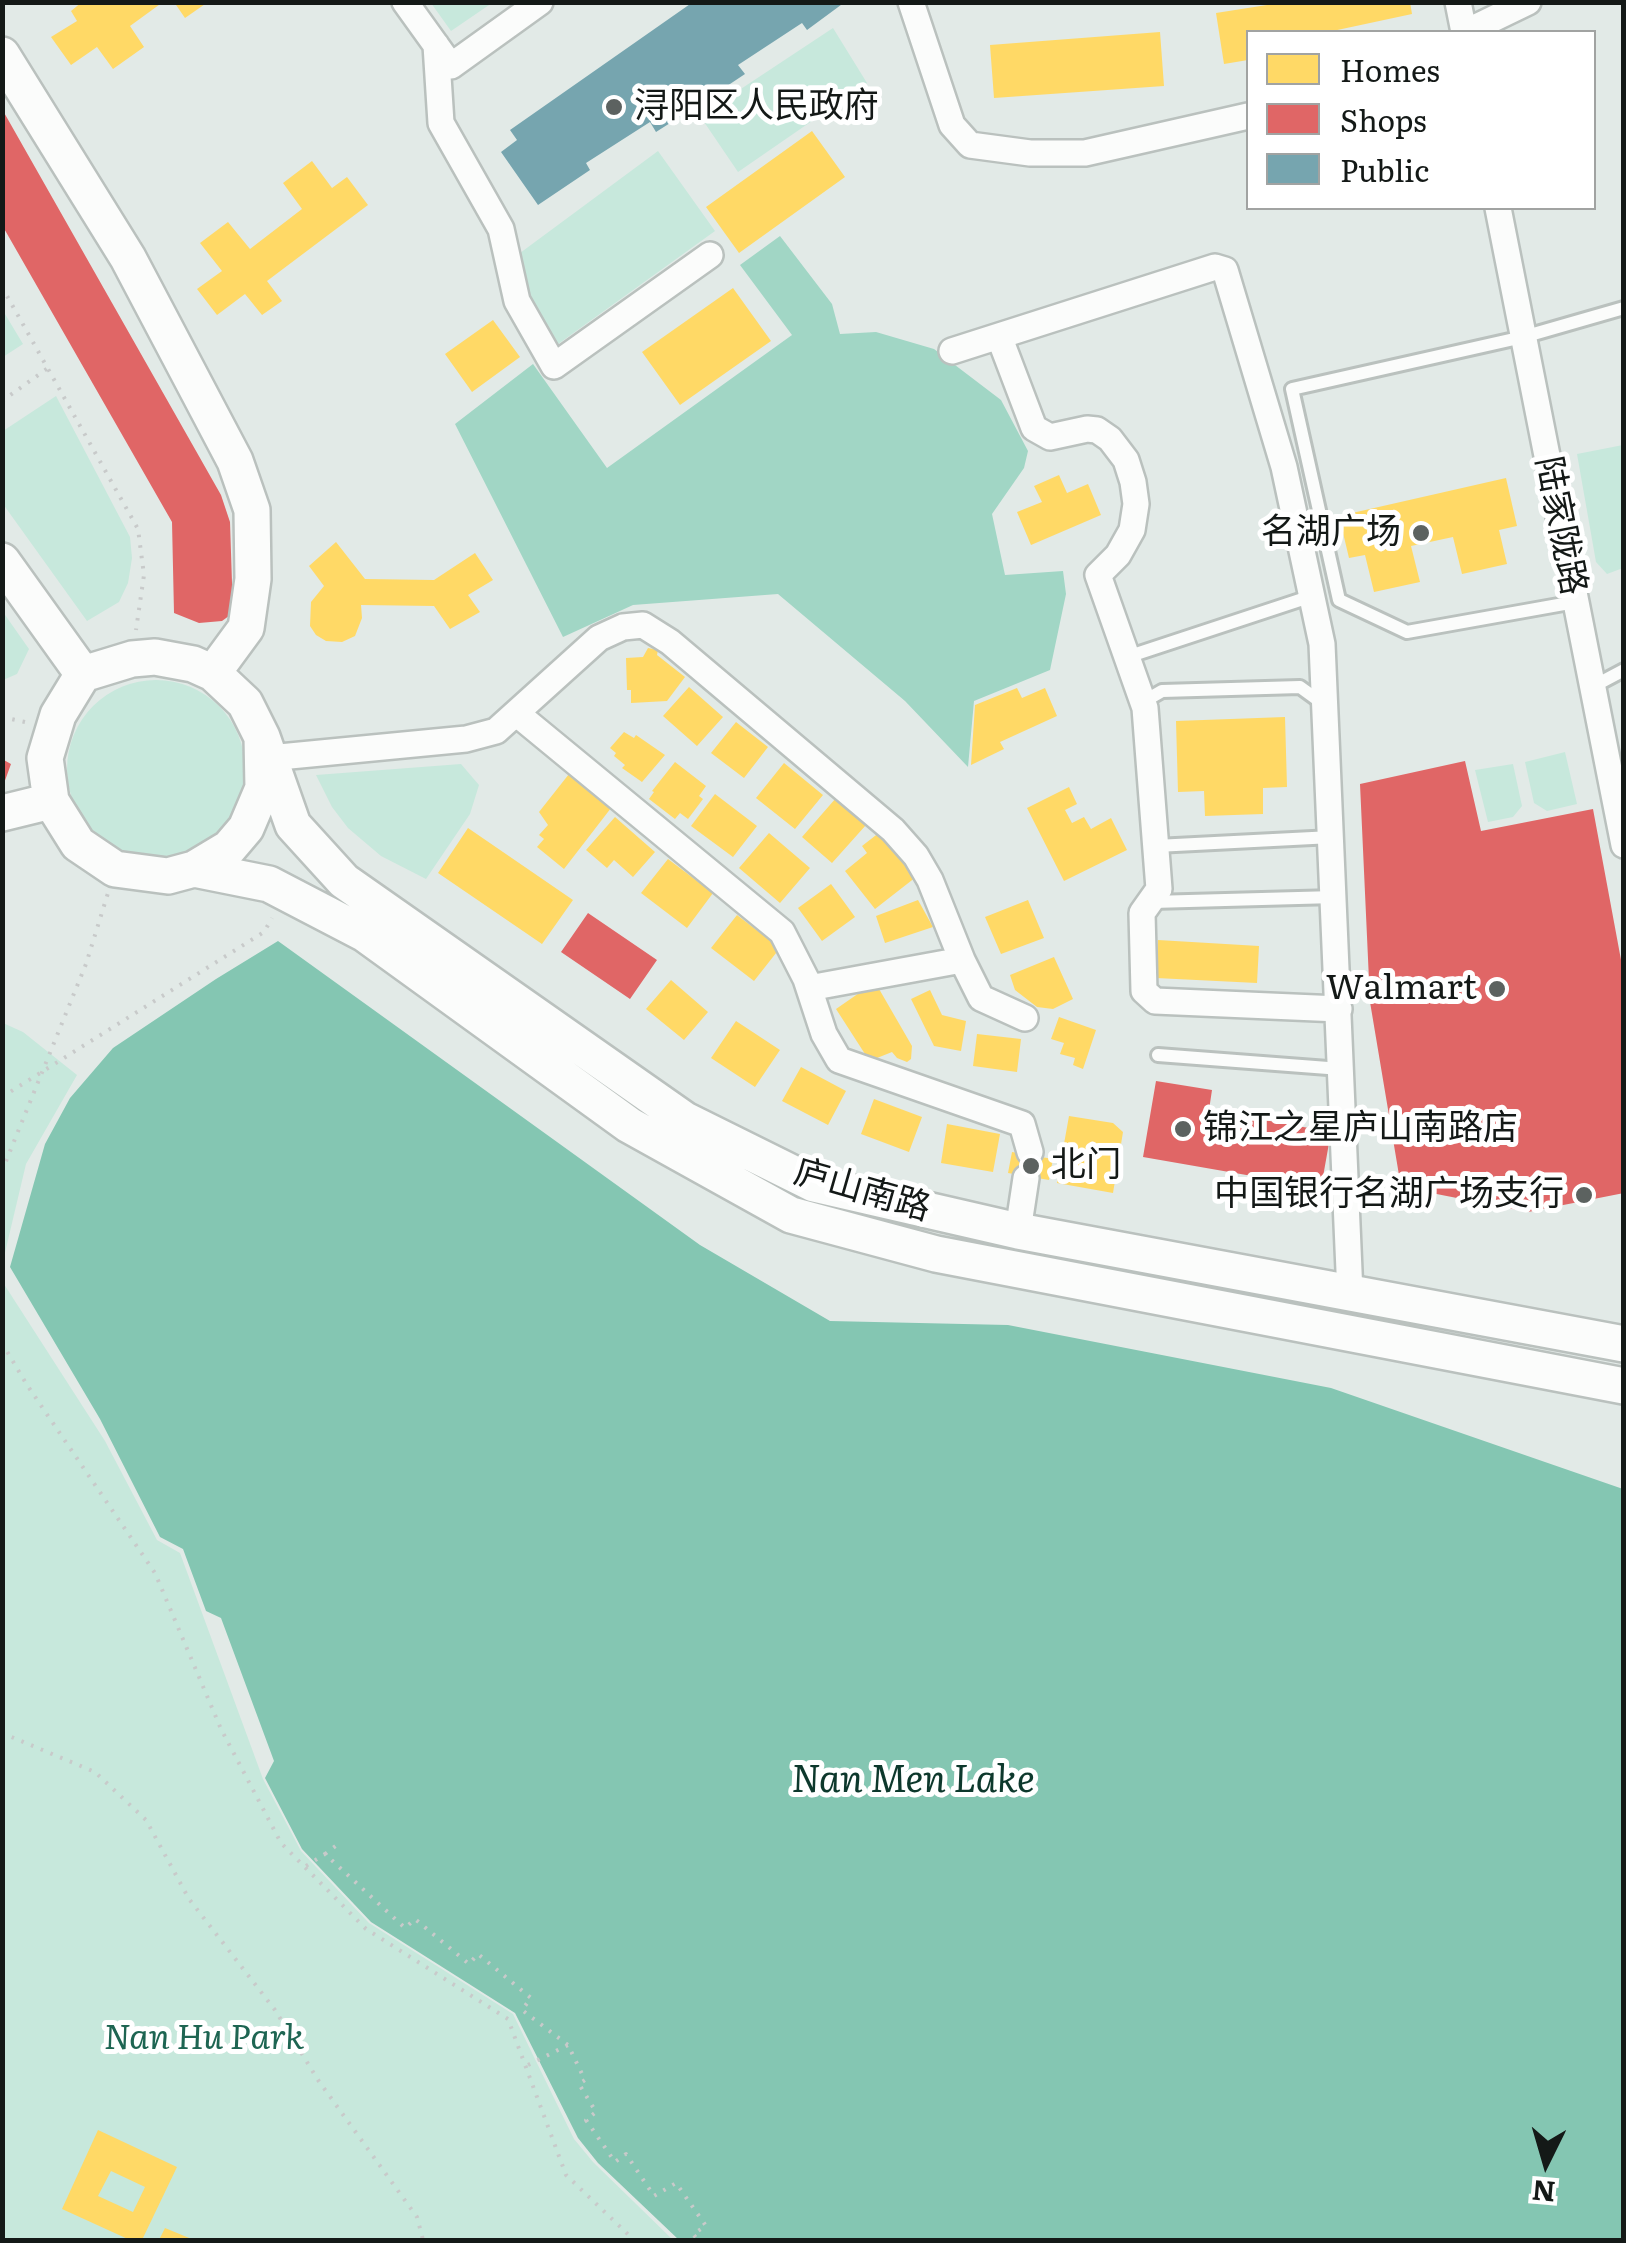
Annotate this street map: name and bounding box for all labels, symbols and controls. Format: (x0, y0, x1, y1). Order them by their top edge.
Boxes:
legend (1246, 30, 1596, 210)
text: Homes (1340, 47, 1440, 91)
place label: 浔阳区人民政府 (634, 86, 879, 128)
marker: 浔阳区人民政府 (603, 96, 625, 118)
text: Shops (1340, 97, 1427, 141)
text: Public (1340, 147, 1429, 191)
street label: 陆家陇路 (1526, 453, 1594, 599)
place label: 名湖广场 (1261, 512, 1401, 554)
marker: 名湖广场 (1410, 522, 1432, 544)
place label: Walmart (1326, 968, 1477, 1010)
marker: Walmart (1486, 978, 1508, 1000)
place label: 锦江之星庐山南路店 (1203, 1108, 1518, 1150)
marker: 锦江之星庐山南路店 (1172, 1118, 1194, 1140)
place label: 北门 (1051, 1145, 1121, 1187)
street label: 庐山南路 (789, 1152, 935, 1230)
marker: 北门 (1020, 1155, 1042, 1177)
place label: 中国银行名湖广场支行 (1214, 1174, 1564, 1216)
marker: 中国银行名湖广场支行 (1573, 1184, 1595, 1206)
water label: Nan Men Lake (791, 1758, 1035, 1804)
park label: Nan Hu Park (104, 2018, 304, 2060)
north arrow (1496, 2113, 1596, 2213)
text: N (1530, 2171, 1557, 2215)

